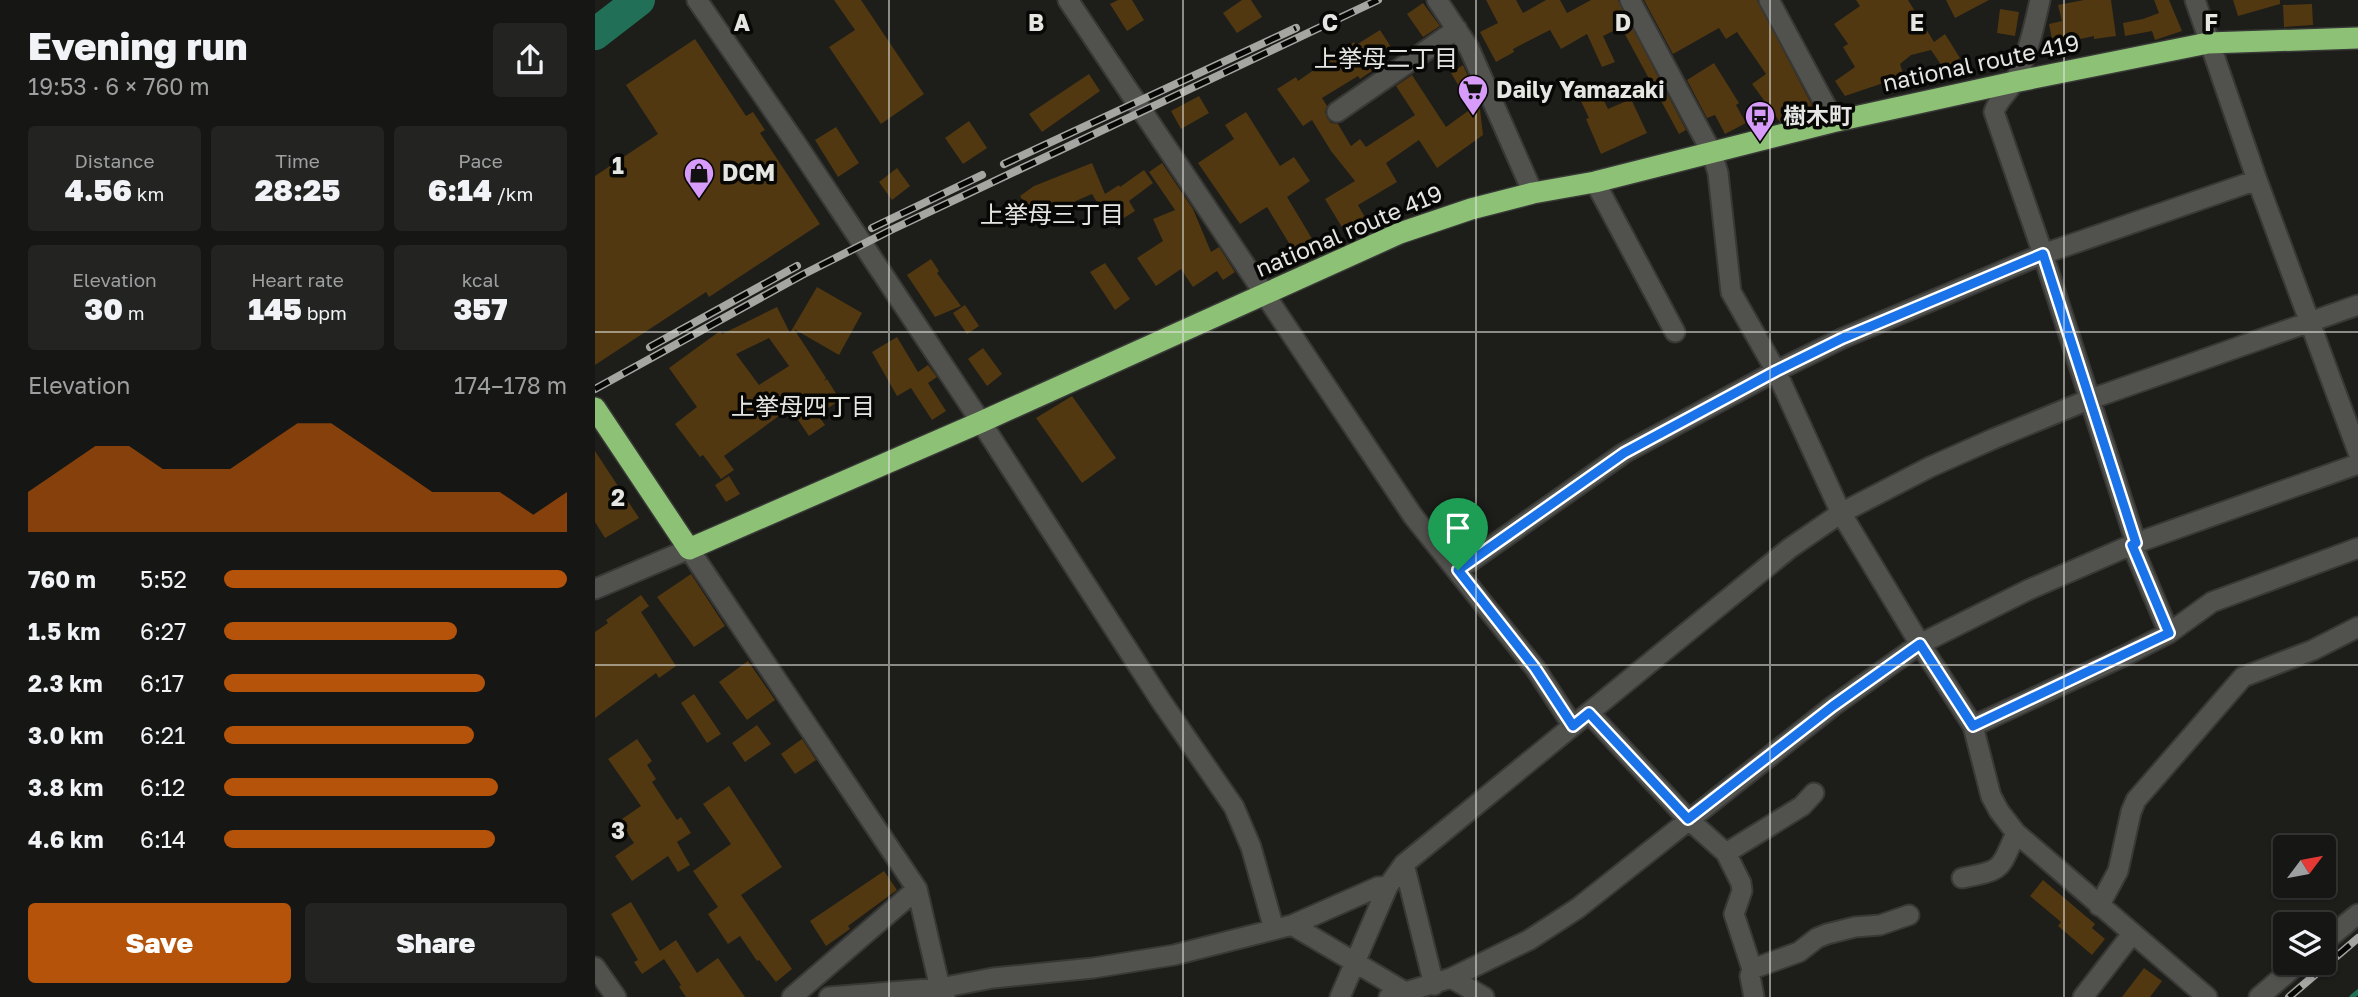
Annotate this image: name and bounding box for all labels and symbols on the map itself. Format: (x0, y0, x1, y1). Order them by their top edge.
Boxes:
text: A (734, 8, 751, 36)
text: B (1028, 8, 1044, 36)
text: C (1322, 8, 1338, 36)
text: D (1615, 8, 1631, 36)
text: E (1910, 8, 1924, 36)
text: F (2204, 8, 2218, 36)
street label: national route 419 (1880, 28, 2082, 97)
district label: 上挙母二丁目 (1314, 43, 1458, 72)
supermarket icon: Daily Yamazaki (1456, 73, 1490, 117)
place label: Daily Yamazaki (1496, 75, 1665, 103)
bus stop icon: 樹木町 (1743, 99, 1777, 143)
place label: 樹木町 (1783, 101, 1852, 129)
text: 1 (612, 151, 624, 179)
shop icon: DCM (682, 156, 716, 200)
place label: DCM (722, 158, 775, 186)
street label: national route 419 (1251, 178, 1446, 282)
district label: 上挙母三丁目 (980, 199, 1124, 228)
district label: 上挙母四丁目 (731, 391, 875, 420)
text: 2 (611, 483, 625, 511)
pin (1428, 498, 1488, 570)
text: 3 (611, 816, 625, 844)
north arrow (2273, 835, 2336, 898)

